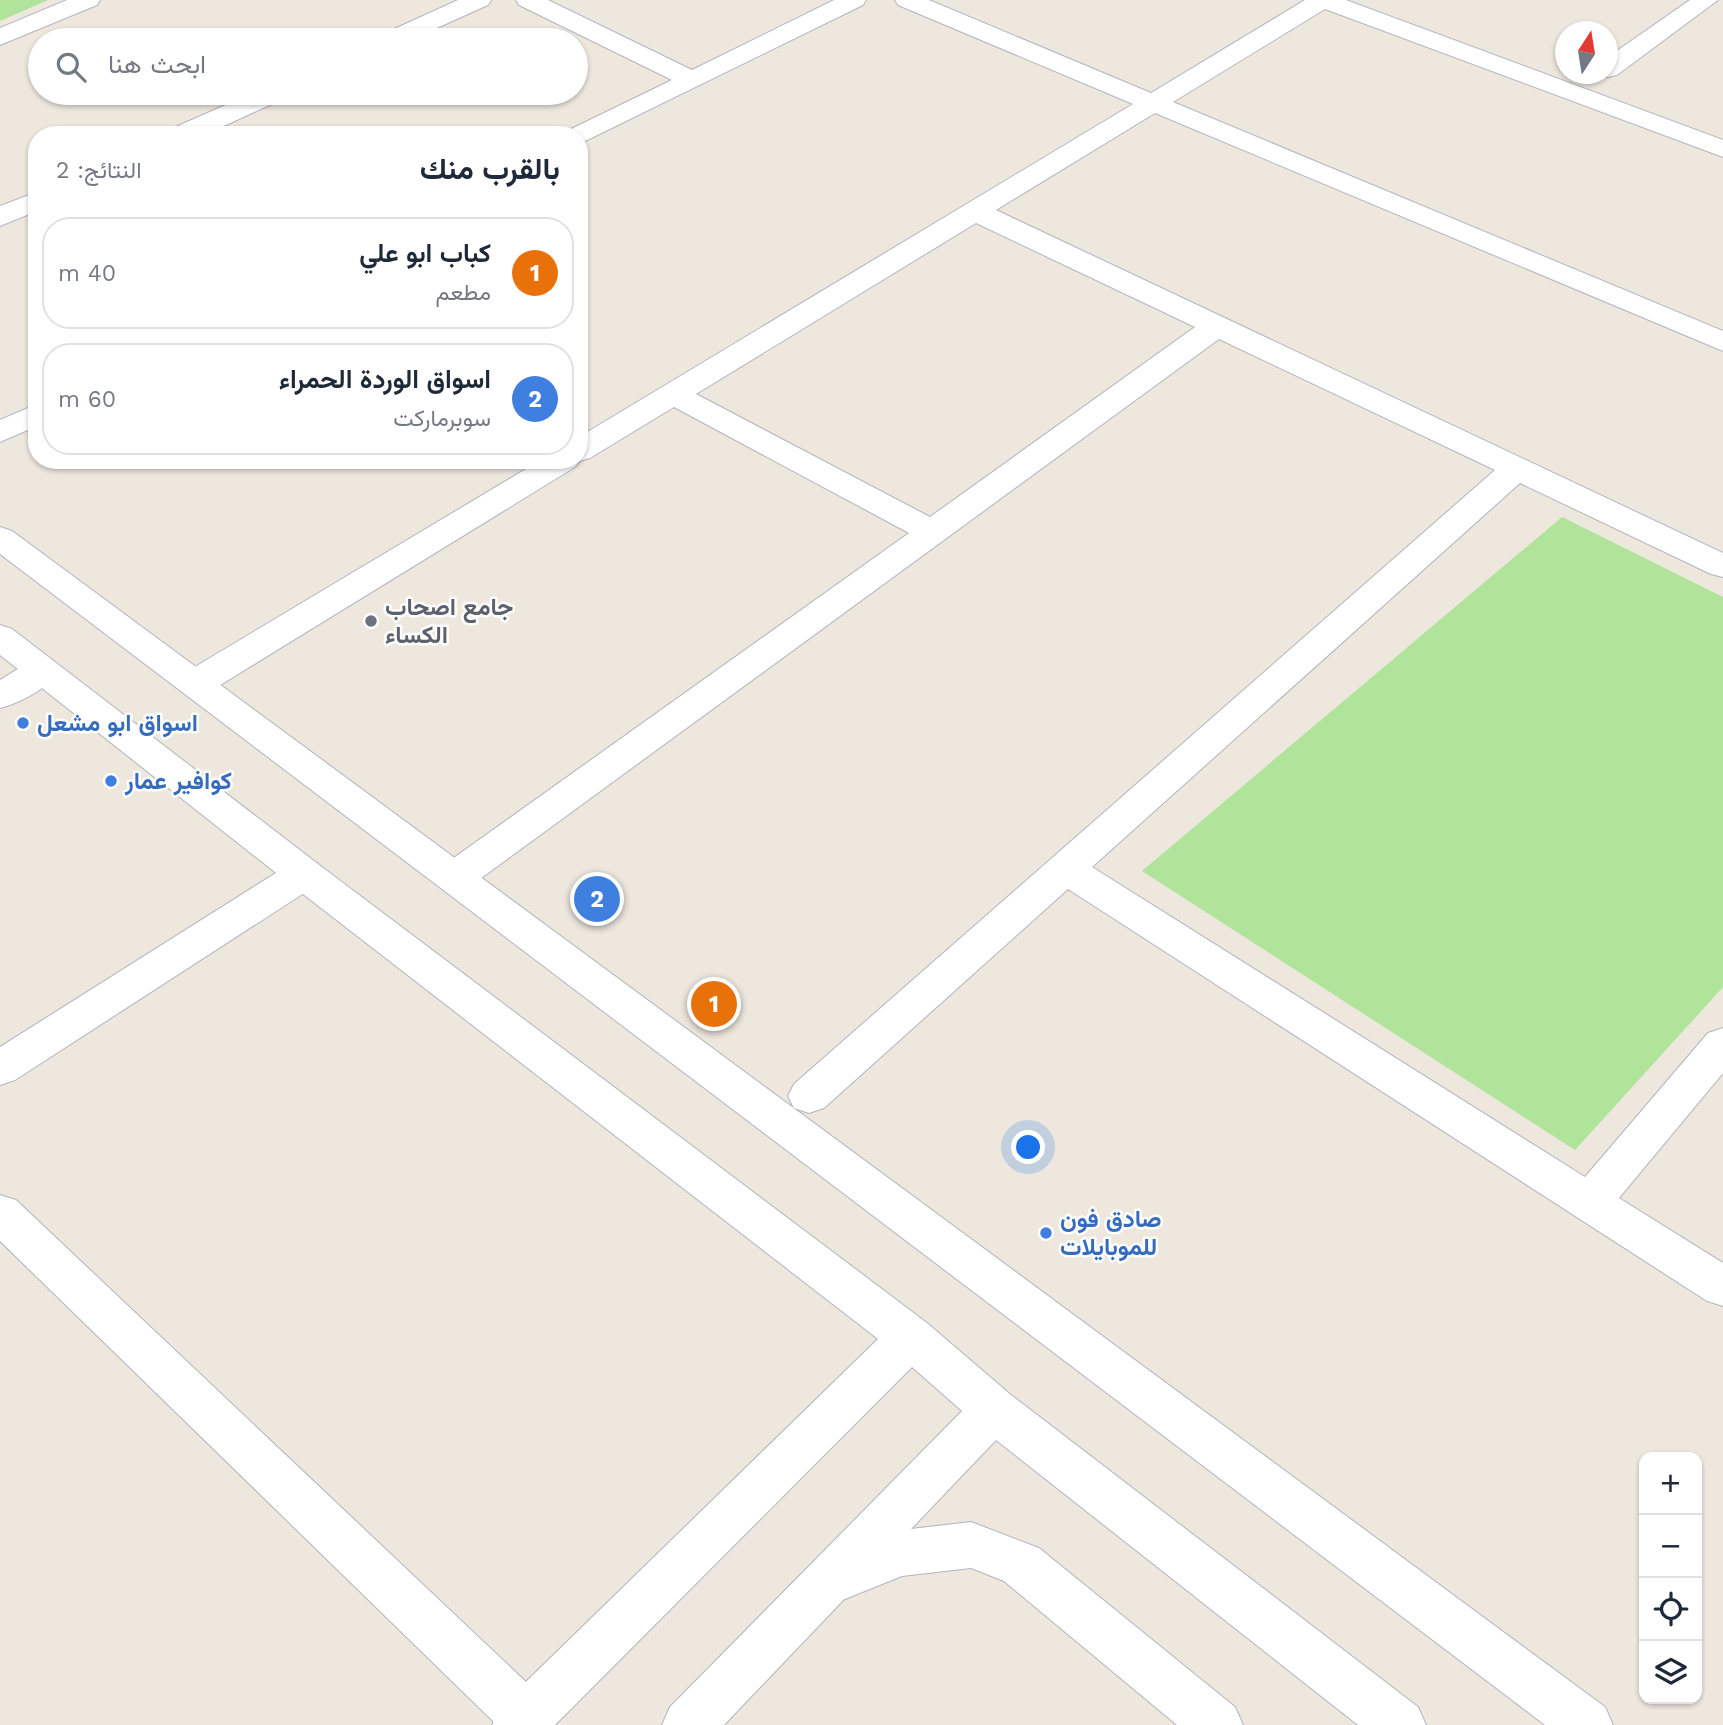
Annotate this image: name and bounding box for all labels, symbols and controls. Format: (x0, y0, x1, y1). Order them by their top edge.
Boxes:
north arrow (1555, 21, 1618, 84)
search box (28, 28, 588, 105)
icon: search (52, 48, 90, 86)
text: ابحث هنا (108, 49, 206, 79)
text: بالقرب منك (420, 151, 560, 186)
text: النتائج: 2 (56, 157, 141, 184)
text: كباب ابو علي (359, 238, 491, 268)
text: 40 m (58, 260, 116, 287)
text: 1 (530, 260, 540, 287)
text: مطعم (435, 279, 491, 306)
text: اسواق الوردة الحمراء (279, 364, 491, 394)
text: 60 m (58, 386, 116, 413)
text: 2 (528, 386, 542, 413)
text: سوبرماركت (393, 405, 491, 432)
place label: جامع اصحاب الكساء (385, 593, 513, 649)
marker: جامع اصحاب الكساء (363, 613, 379, 629)
place label: اسواق ابو مشعل (37, 709, 198, 738)
marker: اسواق ابو مشعل (15, 715, 31, 731)
place label: كوافير عمار (124, 767, 232, 796)
marker: كوافير عمار (103, 773, 119, 789)
pin: 2 (574, 873, 620, 925)
pin: 1 (691, 978, 737, 1030)
your location (1011, 1130, 1045, 1164)
place label: صادق فون للموبايلات (1060, 1205, 1162, 1262)
marker: صادق فون للموبايلات (1038, 1225, 1054, 1241)
map controls (1639, 1452, 1702, 1704)
button: + (1639, 1452, 1702, 1515)
button: − (1639, 1515, 1702, 1578)
button: locate (1639, 1578, 1702, 1641)
button: layers (1639, 1641, 1702, 1704)

